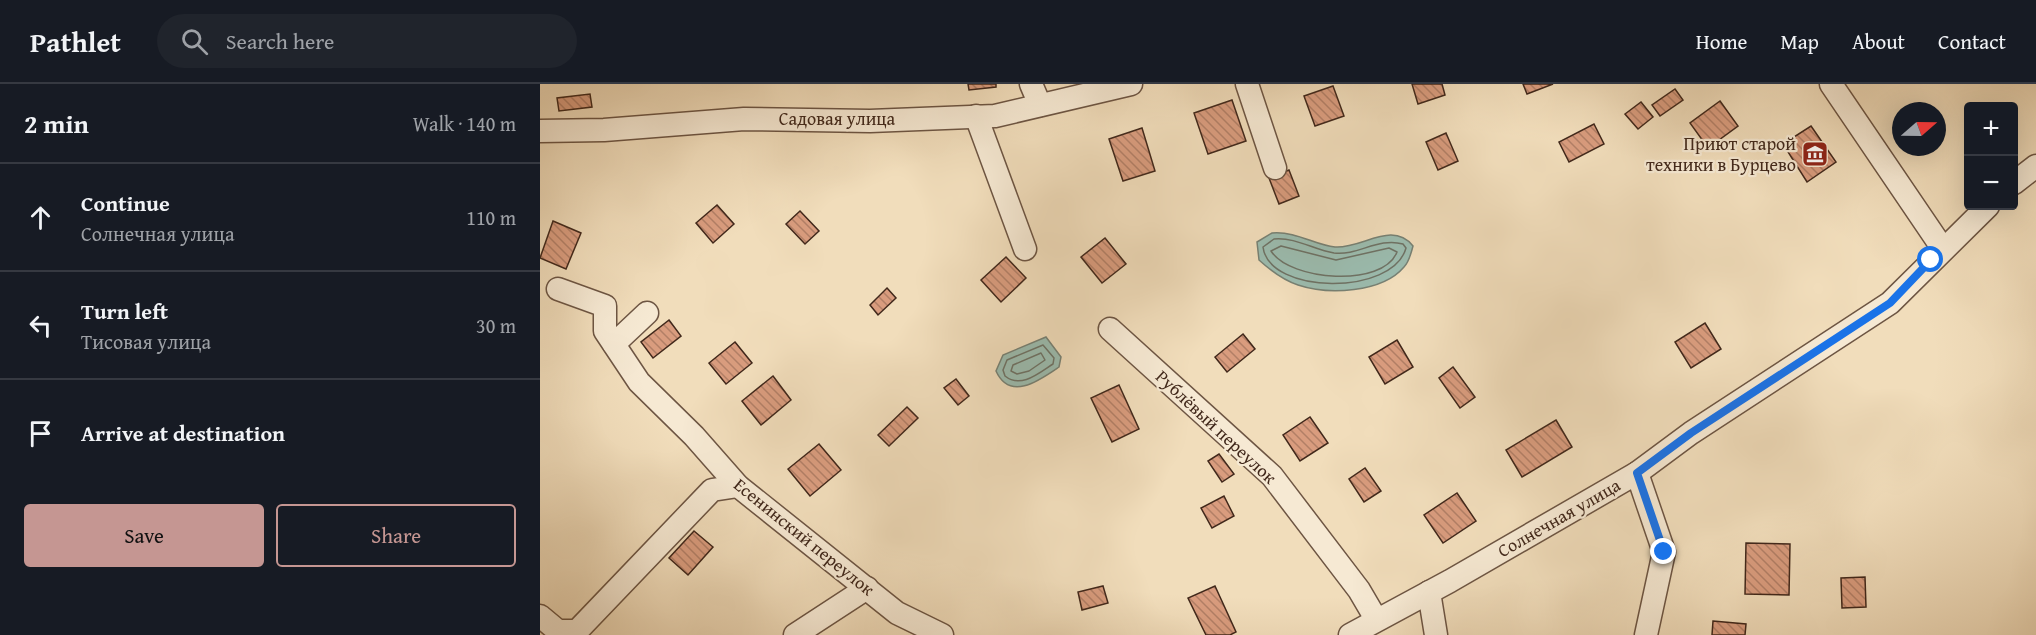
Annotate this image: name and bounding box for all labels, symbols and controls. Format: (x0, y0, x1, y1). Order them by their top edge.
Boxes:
search box (157, 14, 577, 68)
text: Pathlet (30, 21, 121, 62)
icon: search (178, 25, 211, 58)
text: Search here (226, 25, 334, 57)
text: Home (1696, 26, 1747, 57)
text: Map (1780, 26, 1819, 57)
text: About (1852, 26, 1905, 57)
text: Contact (1938, 26, 2006, 57)
north arrow (1892, 102, 1946, 156)
map controls (1964, 102, 2018, 210)
button: + (1964, 102, 2018, 156)
text: 2 min (24, 104, 89, 143)
street label: Садовая улица (779, 105, 896, 132)
text: Walk · 140 m (413, 109, 516, 138)
place label: Приют старой техники в Бурцево (1646, 130, 1796, 178)
museum icon: Приют старой техники в Бурцево (1800, 139, 1830, 169)
button: − (1964, 156, 2018, 210)
text: Continue (81, 187, 170, 219)
icon: ahead (24, 201, 57, 234)
text: 110 m (466, 203, 516, 232)
text: Солнечная улица (81, 219, 234, 248)
route start (1917, 246, 1943, 272)
text: Turn left (81, 295, 168, 327)
icon: left (24, 309, 57, 342)
text: 30 m (476, 311, 516, 340)
text: Тисовая улица (81, 327, 211, 356)
street label: Рублёвый переулок (1150, 363, 1283, 490)
icon: arrive (24, 417, 57, 450)
text: Arrive at destination (81, 417, 285, 449)
street label: Есенинский переулок (728, 471, 881, 602)
street label: Солнечная улица (1492, 471, 1626, 564)
button: Save (24, 504, 264, 567)
button: Share (276, 504, 516, 567)
route end (1650, 538, 1676, 564)

